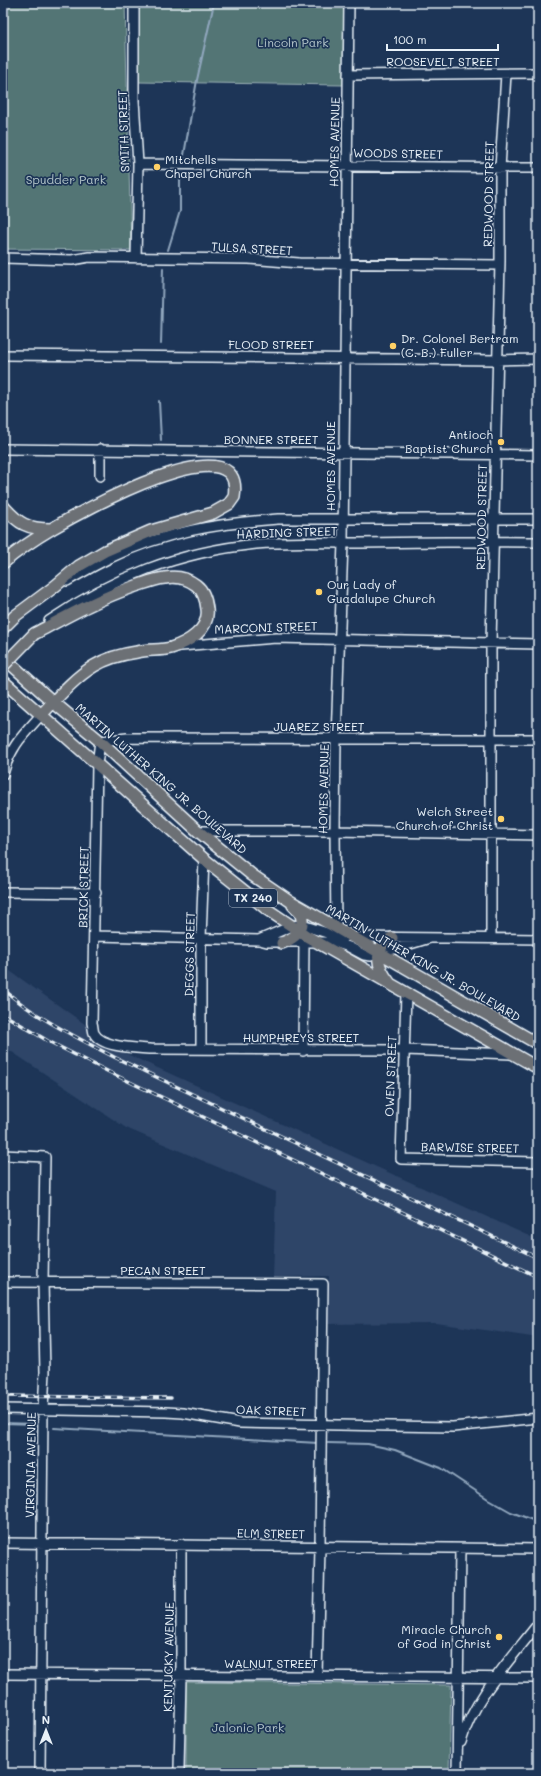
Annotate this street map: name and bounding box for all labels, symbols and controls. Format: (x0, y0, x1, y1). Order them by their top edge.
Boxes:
scale bar (387, 26, 498, 52)
text: 100 m (393, 31, 427, 47)
park label: Lincoln Park (257, 34, 329, 50)
street label: ROOSEVELT STREET (386, 53, 500, 69)
street label: SMITH STREET (114, 89, 132, 172)
street label: HOMES AVENUE (325, 97, 343, 187)
street label: REDWOOD STREET (479, 141, 497, 247)
street label: WOODS STREET (353, 144, 443, 162)
place label: Mitchells Chapel Church (165, 151, 251, 181)
marker: Mitchells Chapel Church (152, 162, 162, 172)
park label: Spudder Park (26, 171, 106, 187)
street label: TULSA STREET (211, 238, 293, 258)
place label: Dr. Colonel Bertram (C. B.) Fuller (401, 330, 519, 360)
street label: FLOOD STREET (228, 336, 314, 352)
marker: Dr. Colonel Bertram (C. B.) Fuller (388, 341, 398, 351)
street label: HOMES AVENUE (322, 421, 338, 511)
place label: Antioch Baptist Church (405, 426, 493, 456)
street label: BONNER STREET (224, 431, 319, 447)
marker: Antioch Baptist Church (496, 437, 506, 447)
street label: REDWOOD STREET (472, 464, 490, 570)
street label: HARDING STREET (236, 522, 338, 542)
place label: Our Lady of Guadalupe Church (327, 576, 435, 606)
marker: Our Lady of Guadalupe Church (314, 587, 324, 597)
street label: MARCONI STREET (214, 617, 318, 637)
street label: MARTIN LUTHER KING JR. BOULEVARD (73, 699, 251, 857)
street label: JUAREZ STREET (274, 718, 365, 734)
street label: HOMES AVENUE (314, 744, 332, 834)
place label: Welch Street Church of Christ (396, 803, 493, 833)
marker: Welch Street Church of Christ (496, 814, 506, 824)
street label: BRICK STREET (74, 846, 92, 928)
road number: TX 240 (229, 889, 277, 907)
street label: MARTIN LUTHER KING JR. BOULEVARD (323, 900, 524, 1025)
street label: DEGGS STREET (180, 911, 198, 997)
street label: HUMPHREYS STREET (243, 1029, 360, 1045)
street label: OWEN STREET (381, 1035, 399, 1117)
street label: BARWISE STREET (421, 1138, 520, 1156)
street label: PECAN STREET (120, 1262, 206, 1278)
street label: OAK STREET (236, 1401, 307, 1419)
street label: VIRGINIA AVENUE (21, 1412, 39, 1518)
street label: ELM STREET (237, 1524, 306, 1542)
street label: KENTUCKY AVENUE (159, 1602, 177, 1712)
place label: Miracle Church of God in Christ (398, 1621, 491, 1651)
marker: Miracle Church of God in Christ (494, 1632, 504, 1642)
street label: WALNUT STREET (224, 1655, 318, 1671)
north arrow (26, 1710, 66, 1750)
text: N (42, 1712, 50, 1727)
park label: Jalonic Park (212, 1719, 284, 1735)

